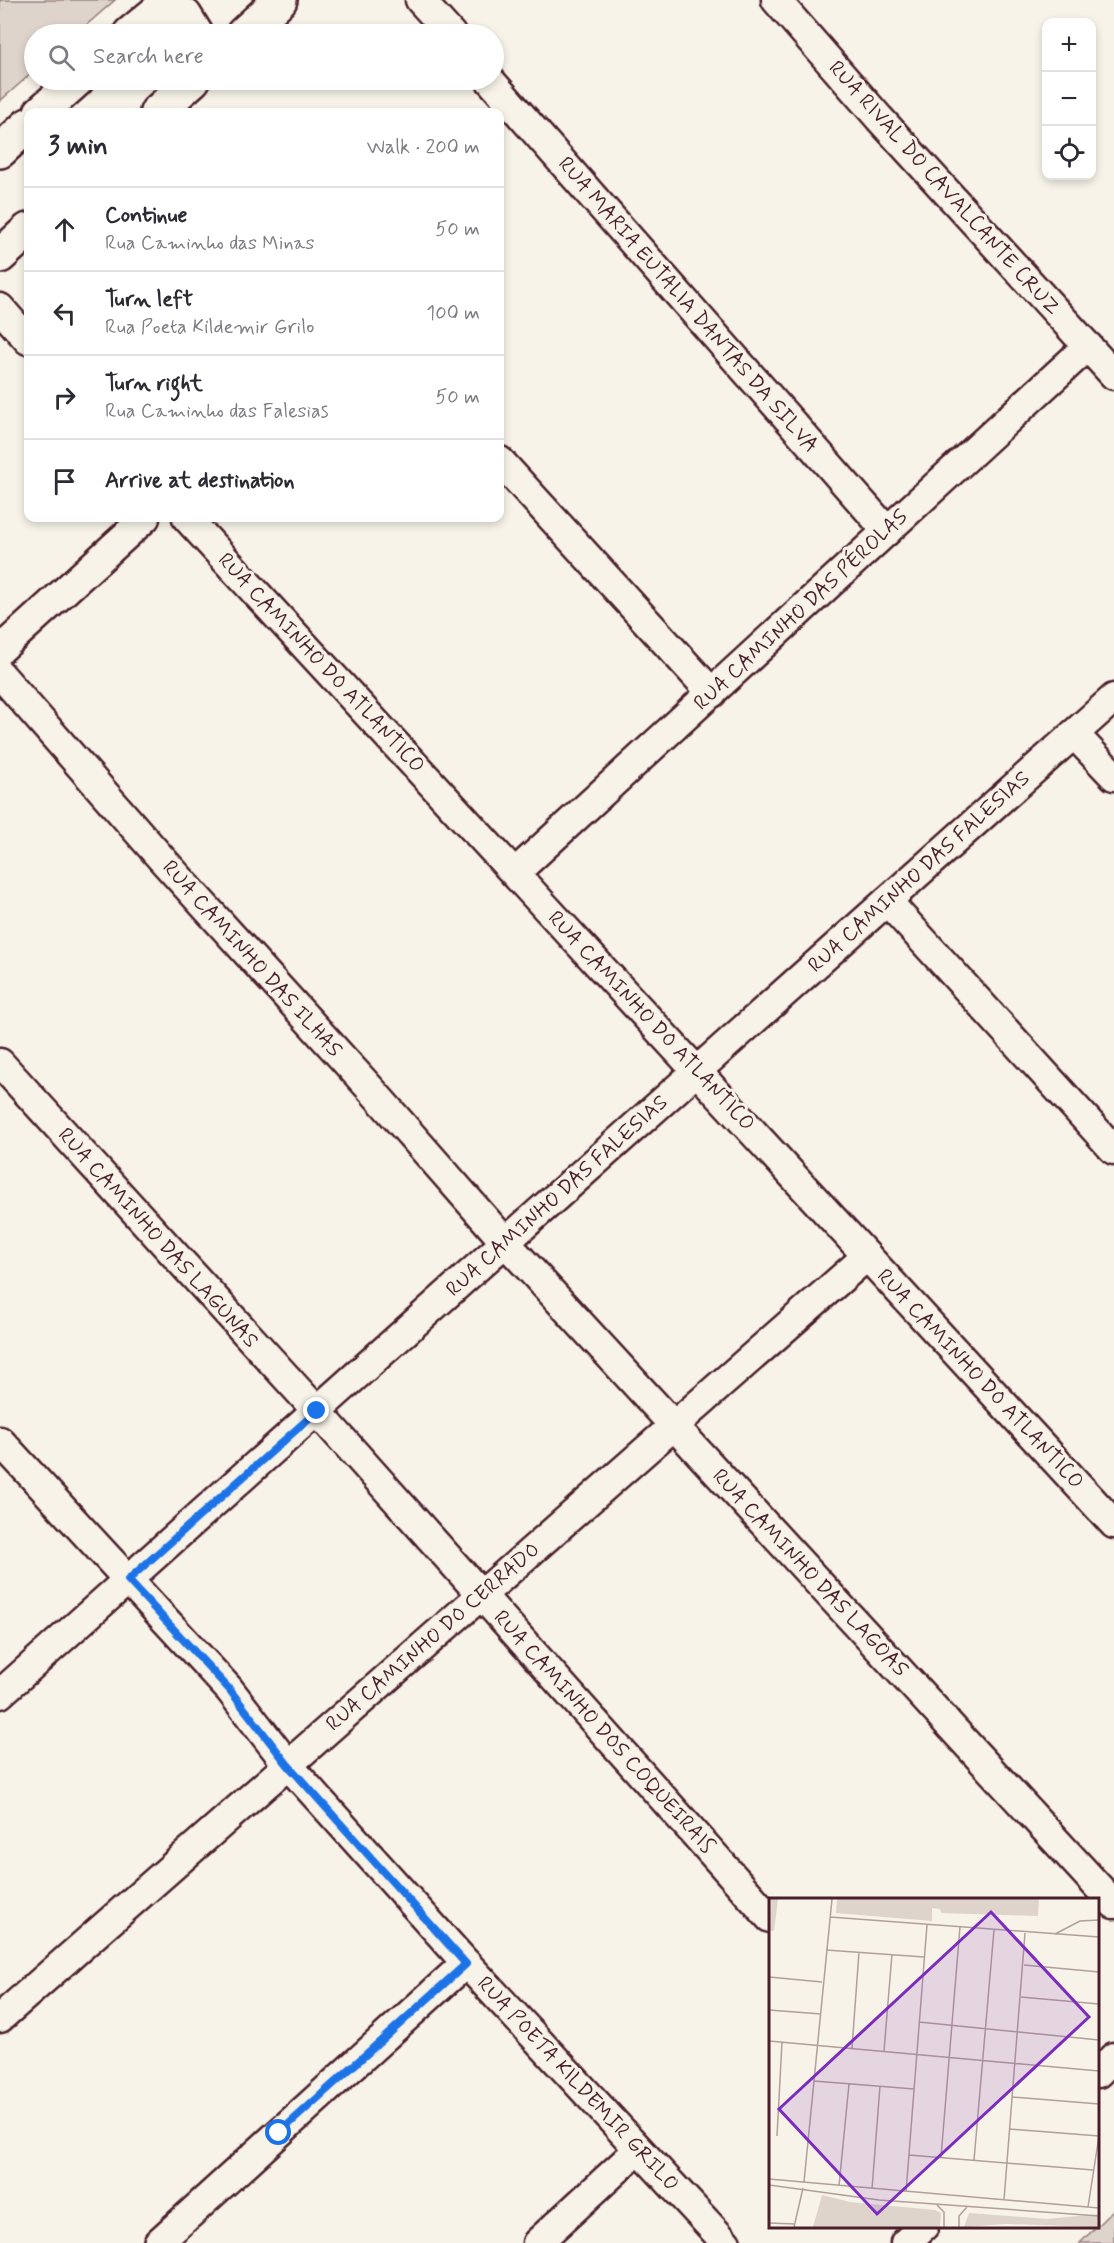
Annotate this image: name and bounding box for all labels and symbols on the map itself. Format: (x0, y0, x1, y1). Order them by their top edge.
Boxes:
street label: RUA RIVAL DO CAVALCANTE CRUZ (822, 55, 1066, 321)
street label: RUA MARIA EUTALIA DANTAS DA SILVA (551, 151, 825, 459)
street label: RUA CAMINHO DAS PÉROLAS (688, 503, 914, 717)
street label: RUA CAMINHO DO ATLANTICO (211, 547, 431, 779)
street label: RUA CAMINHO DAS FALESIAS (802, 765, 1036, 979)
street label: RUA CAMINHO DAS ILHAS (156, 854, 348, 1064)
street label: RUA CAMINHO DO ATLANTICO (541, 905, 761, 1137)
street label: RUA CAMINHO DAS FALESIAS (440, 1089, 674, 1303)
street label: RUA CAMINHO DAS LAGUNAS (51, 1122, 265, 1354)
street label: RUA CAMINHO DO ATLANTICO (870, 1263, 1090, 1495)
route end (303, 1397, 329, 1423)
street label: RUA CAMINHO DAS LAGOAS (706, 1463, 914, 1683)
street label: RUA CAMINHO DO CERRADO (320, 1536, 546, 1738)
street label: RUA CAMINHO DOS COQUEIRAIS (487, 1604, 721, 1860)
inset map (769, 1898, 1099, 2228)
street label: RUA POETA KILDEMIR GRILO (471, 1970, 685, 2198)
route start (265, 2119, 291, 2145)

